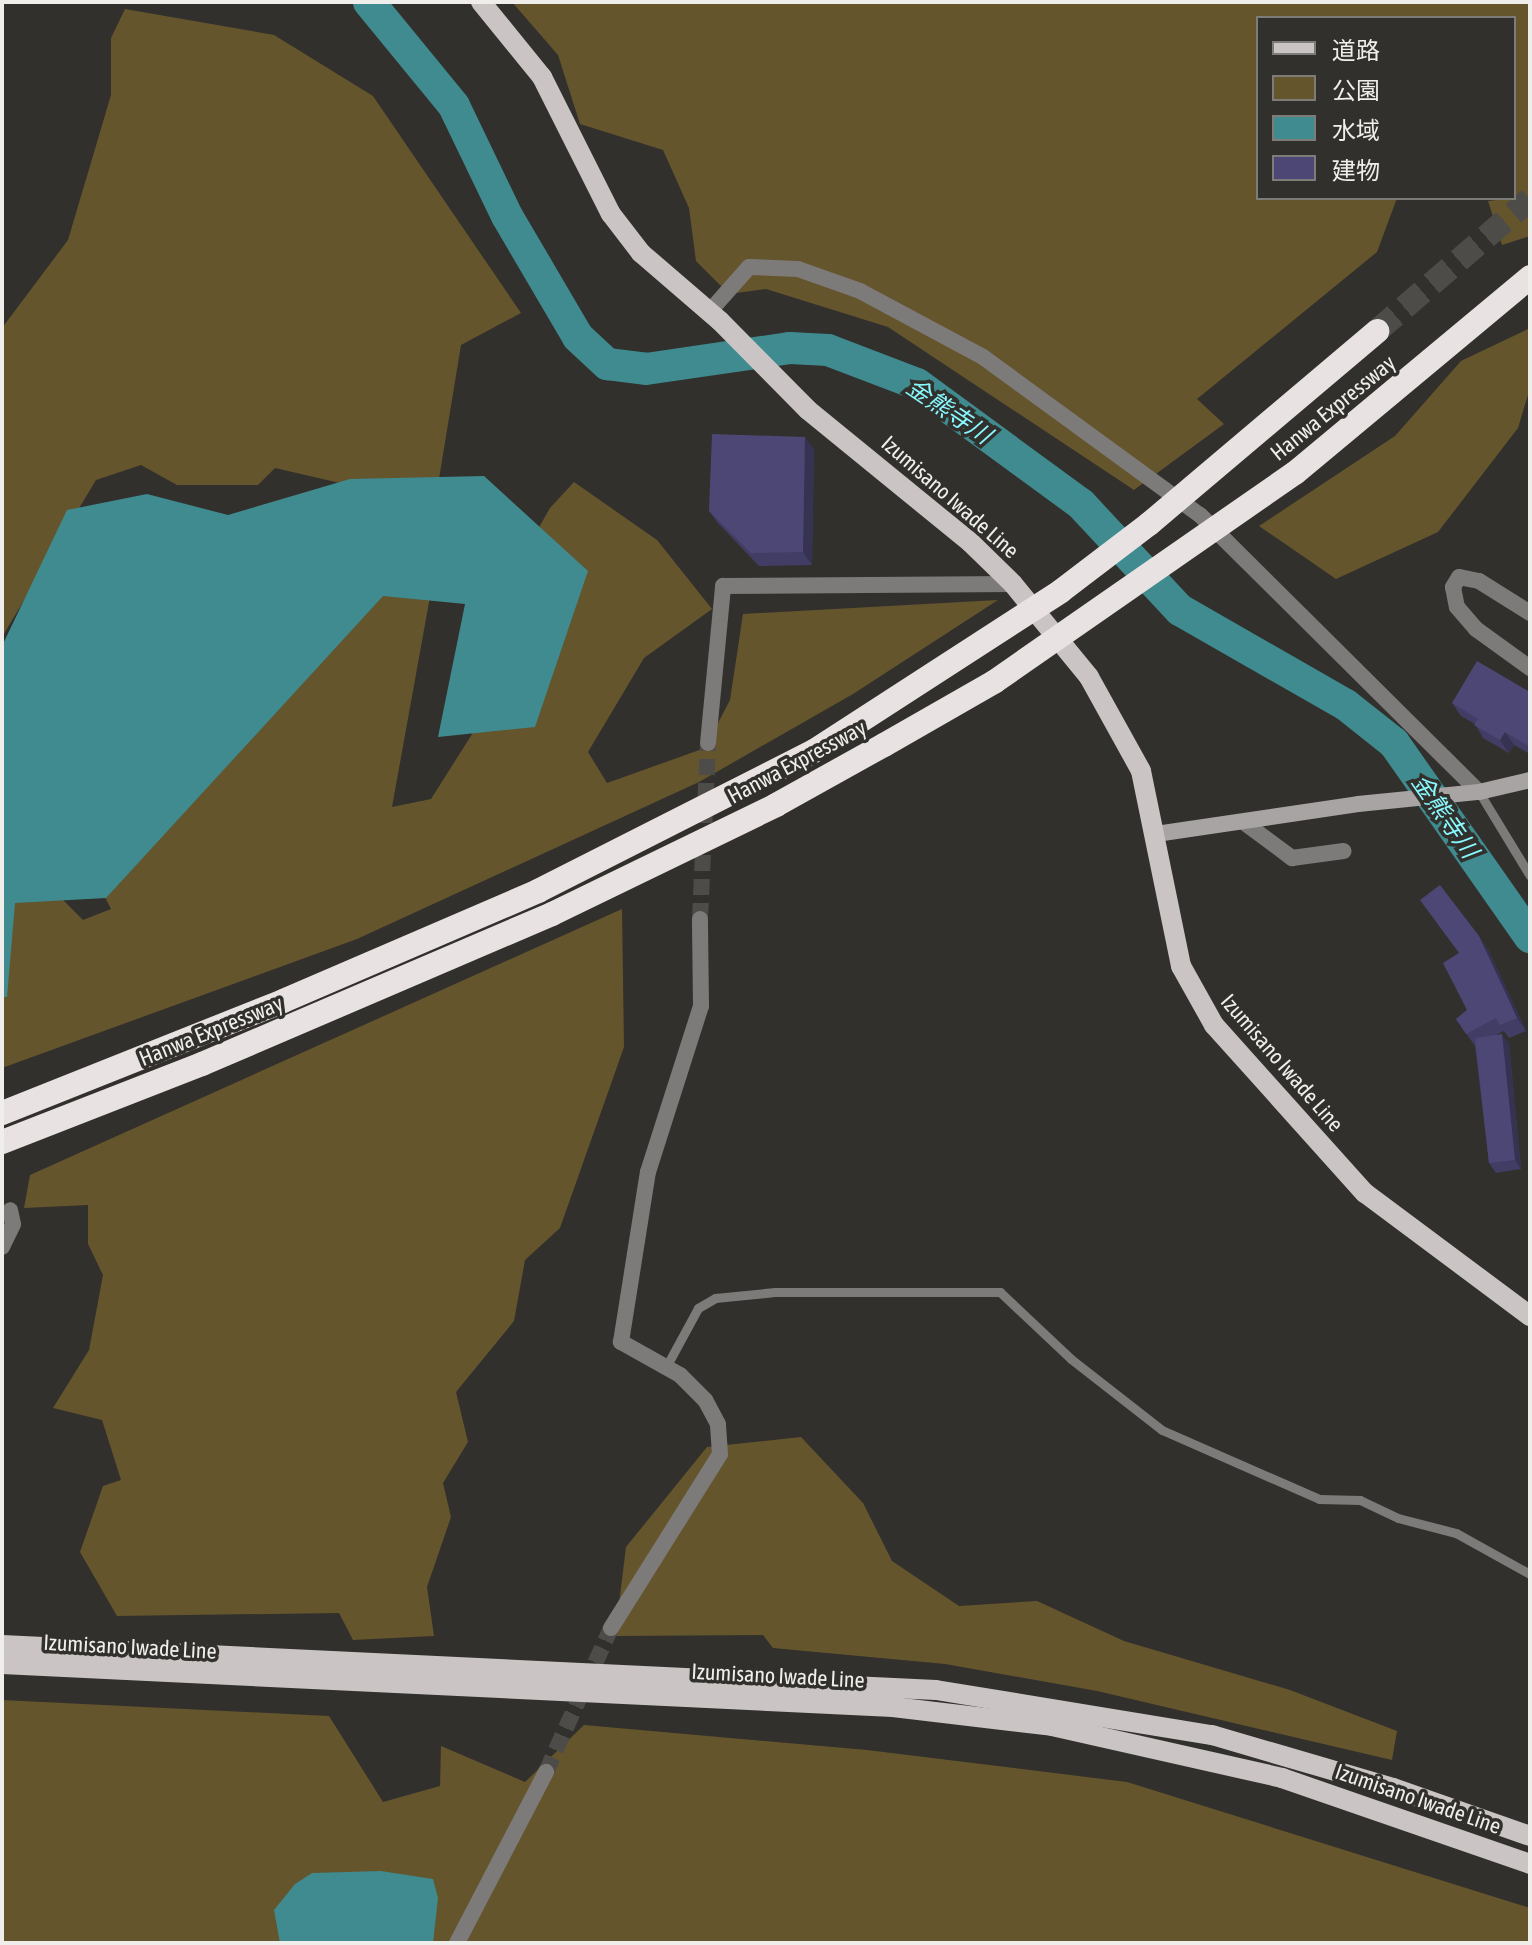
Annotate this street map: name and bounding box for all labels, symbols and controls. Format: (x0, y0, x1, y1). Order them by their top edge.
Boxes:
legend (1256, 16, 1516, 200)
text: 道路 (1332, 37, 1380, 64)
text: 公園 (1332, 77, 1380, 104)
text: 水域 (1332, 117, 1380, 144)
text: 建物 (1332, 157, 1380, 184)
street label: Hanwa Expressway (1265, 350, 1401, 466)
water label: 金熊寺川 (901, 372, 997, 450)
street label: Izumisano Iwade Line (876, 430, 1024, 564)
street label: Hanwa Expressway (723, 714, 871, 810)
water label: 金熊寺川 (1406, 768, 1484, 864)
street label: Izumisano Iwade Line (1215, 989, 1349, 1137)
street label: Hanwa Expressway (135, 990, 287, 1072)
street label: Izumisano Iwade Line (43, 1629, 217, 1665)
street label: Izumisano Iwade Line (691, 1658, 865, 1694)
street label: Izumisano Iwade Line (1332, 1758, 1504, 1840)

